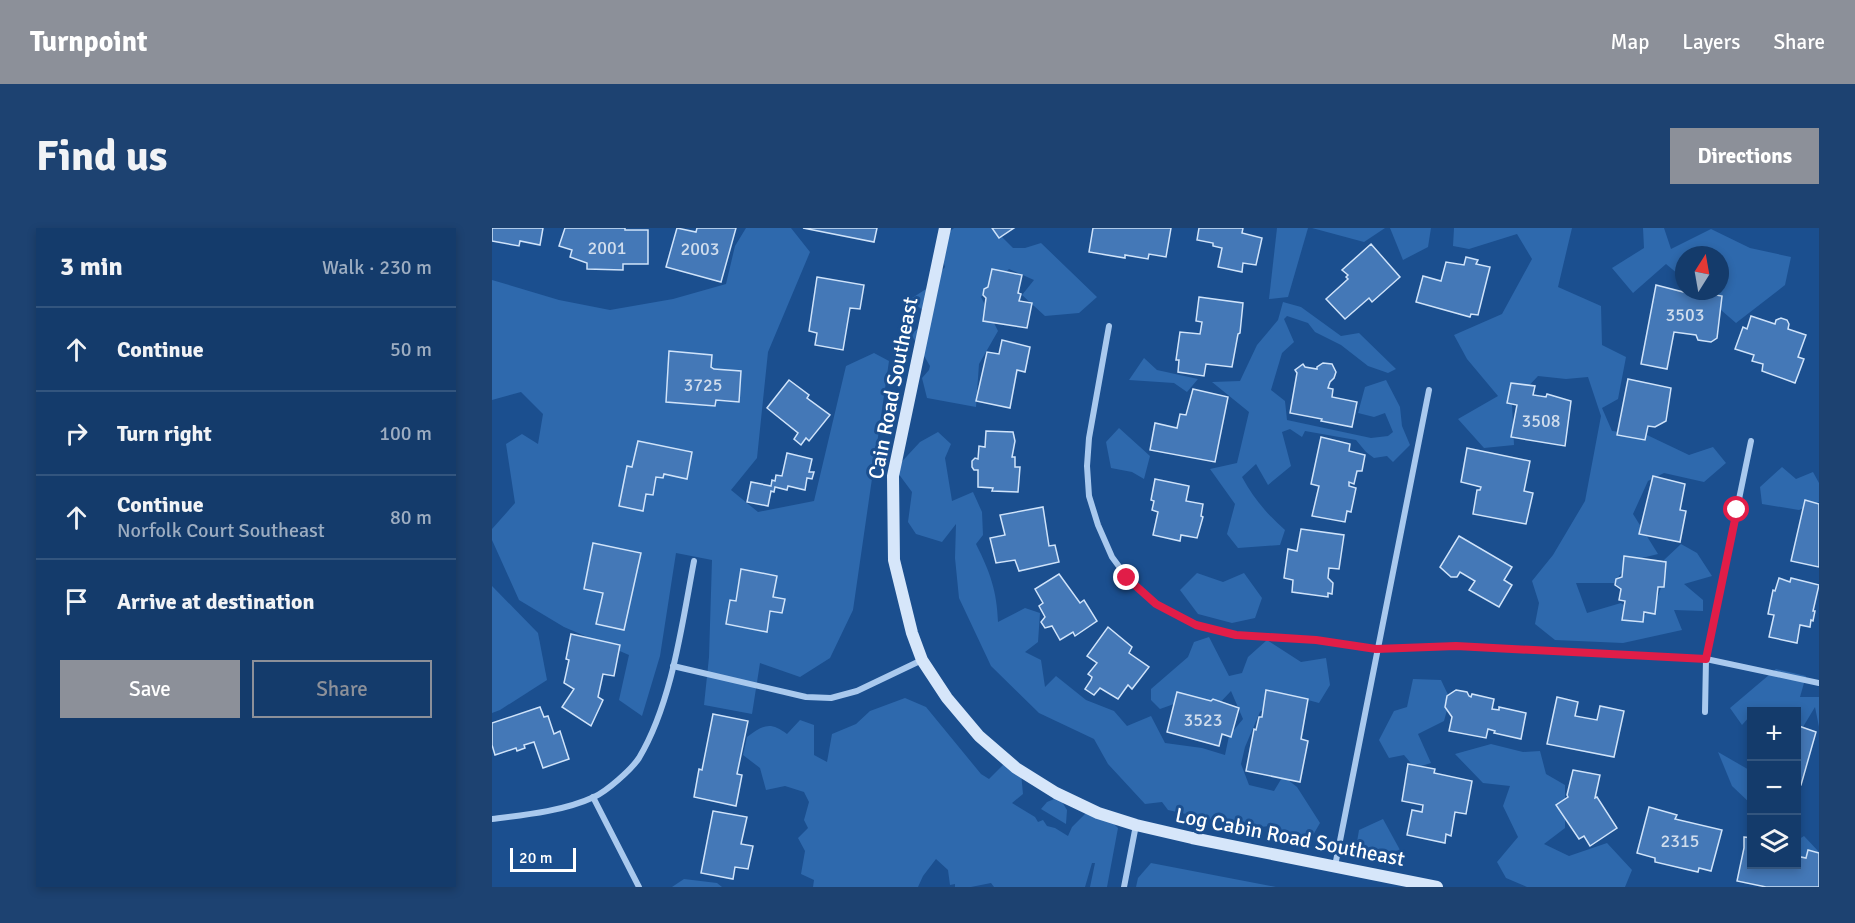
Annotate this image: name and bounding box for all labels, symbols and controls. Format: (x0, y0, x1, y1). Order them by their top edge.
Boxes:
text: Turnpoint (30, 25, 147, 59)
text: Map (1611, 29, 1649, 55)
text: Layers (1682, 29, 1740, 55)
text: Share (1773, 29, 1825, 55)
button: Directions (1670, 128, 1819, 184)
text: Find us (36, 131, 167, 182)
house number: 2001 (588, 237, 626, 259)
house number: 2003 (681, 238, 719, 260)
north arrow (1675, 246, 1729, 300)
text: 3 min (60, 251, 123, 283)
text: Walk · 230 m (322, 255, 432, 280)
street label: Cain Road Southeast (863, 295, 923, 481)
house number: 3503 (1666, 304, 1704, 326)
icon: ahead (60, 333, 93, 366)
text: Continue (117, 336, 204, 363)
text: 50 m (390, 337, 432, 362)
house number: 3725 (684, 374, 722, 396)
house number: 3508 (1522, 410, 1560, 432)
icon: right (60, 417, 93, 450)
text: Turn right (117, 420, 212, 447)
text: 100 m (379, 421, 432, 446)
text: Continue (117, 491, 204, 518)
route start (1723, 496, 1749, 522)
icon: ahead (60, 501, 93, 534)
text: 80 m (390, 505, 432, 530)
text: Norfolk Court Southeast (117, 518, 325, 543)
route end (1113, 564, 1139, 590)
icon: arrive (60, 585, 93, 618)
text: Arrive at destination (117, 588, 314, 615)
button: Save (60, 660, 240, 718)
button: Share (252, 660, 432, 718)
map controls (1747, 707, 1801, 869)
button: + (1747, 707, 1801, 761)
house number: 3523 (1184, 709, 1222, 731)
button: − (1747, 761, 1801, 815)
street label: Log Cabin Road Southeast (1173, 802, 1407, 872)
button: layers (1747, 815, 1801, 869)
house number: 2315 (1661, 830, 1699, 852)
scale bar (510, 845, 576, 872)
text: 20 m (519, 848, 553, 868)

